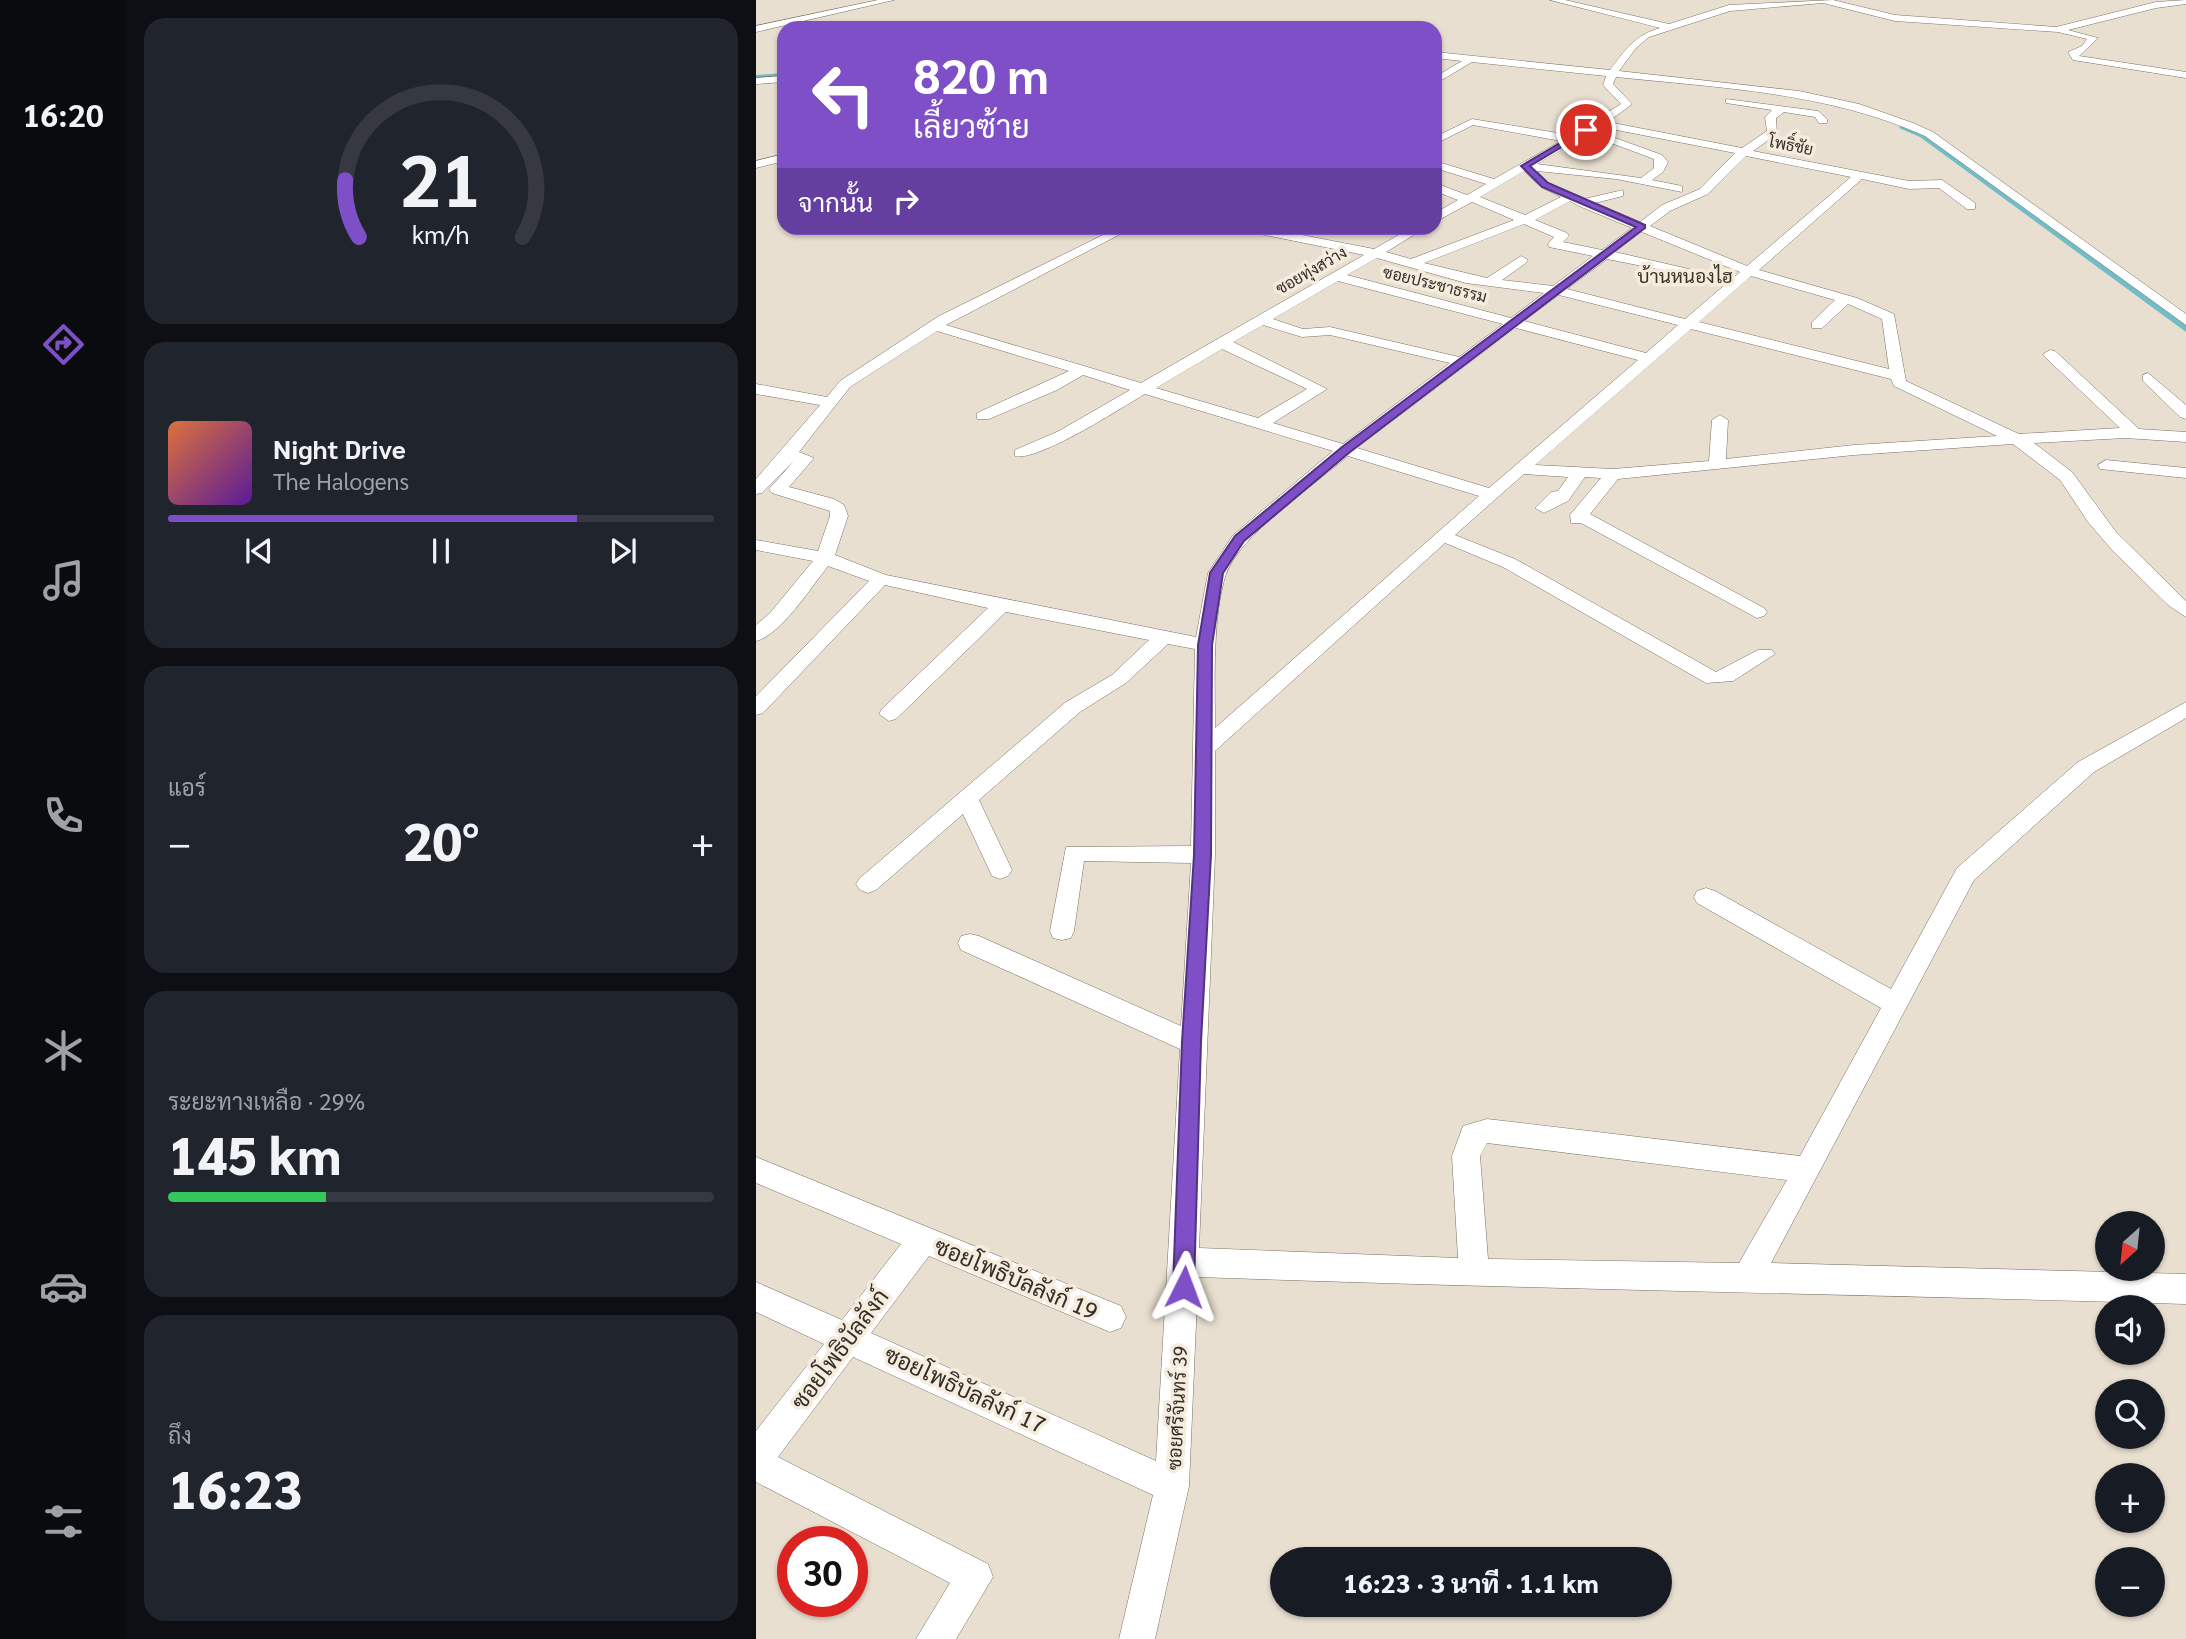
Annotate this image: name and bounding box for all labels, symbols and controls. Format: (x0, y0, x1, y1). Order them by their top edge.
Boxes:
text: 820 m (913, 42, 1049, 105)
icon: left (798, 49, 889, 140)
text: 16:20 (22, 93, 104, 134)
pin (1556, 100, 1616, 160)
text: เลี้ยวซ้าย (913, 104, 1030, 145)
icon: arrive (1567, 111, 1605, 149)
street label: โพธิ์ชัย (1766, 127, 1816, 159)
text: 21 (400, 129, 482, 224)
icon: right (887, 182, 925, 220)
text: จากนั้น (798, 184, 873, 218)
text: km/h (412, 217, 470, 250)
street label: ซอยทุ่งสว่าง (1271, 241, 1351, 300)
street label: ซอยประชาธรรม (1381, 260, 1489, 307)
district label: บ้านหนองไฮ (1637, 263, 1733, 287)
icon: directions (39, 320, 88, 369)
text: Night Drive (273, 431, 406, 465)
text: The Halogens (273, 465, 409, 495)
icon: previous (240, 532, 278, 570)
icon: pause (422, 532, 460, 570)
icon: next (604, 532, 642, 570)
icon: music (39, 556, 88, 605)
text: แอร์ (168, 771, 206, 801)
icon: phone (39, 791, 88, 840)
text: 20° (403, 805, 479, 873)
text: − (168, 815, 191, 865)
text: + (691, 815, 714, 865)
icon: climate (39, 1026, 88, 1075)
text: ระยะทางเหลือ · 29% (168, 1085, 365, 1115)
text: 145 km (168, 1119, 341, 1187)
north arrow (2095, 1211, 2165, 1281)
map controls (2095, 1211, 2165, 1617)
street label: ซอยโพธิบัลลังก์ 19 (931, 1229, 1103, 1325)
position arrow (1147, 1250, 1221, 1324)
icon: car (39, 1262, 88, 1311)
street label: ซอยโพธิบัลลังก์ (783, 1281, 894, 1414)
button: sound (2095, 1295, 2165, 1365)
street label: ซอยโพธิบัลลังก์ 17 (880, 1338, 1051, 1439)
street label: ซอยศรีจันทร์ 39 (1161, 1345, 1191, 1471)
button: search (2095, 1379, 2165, 1449)
text: ถึง (168, 1419, 192, 1449)
text: 16:23 (168, 1453, 302, 1521)
button: + (2095, 1463, 2165, 1533)
icon: filters (39, 1497, 88, 1546)
speed limit sign: 30 (777, 1526, 868, 1617)
button: − (2095, 1547, 2165, 1617)
text: 16:23 · 3 นาที · 1.1 km (1343, 1565, 1599, 1599)

